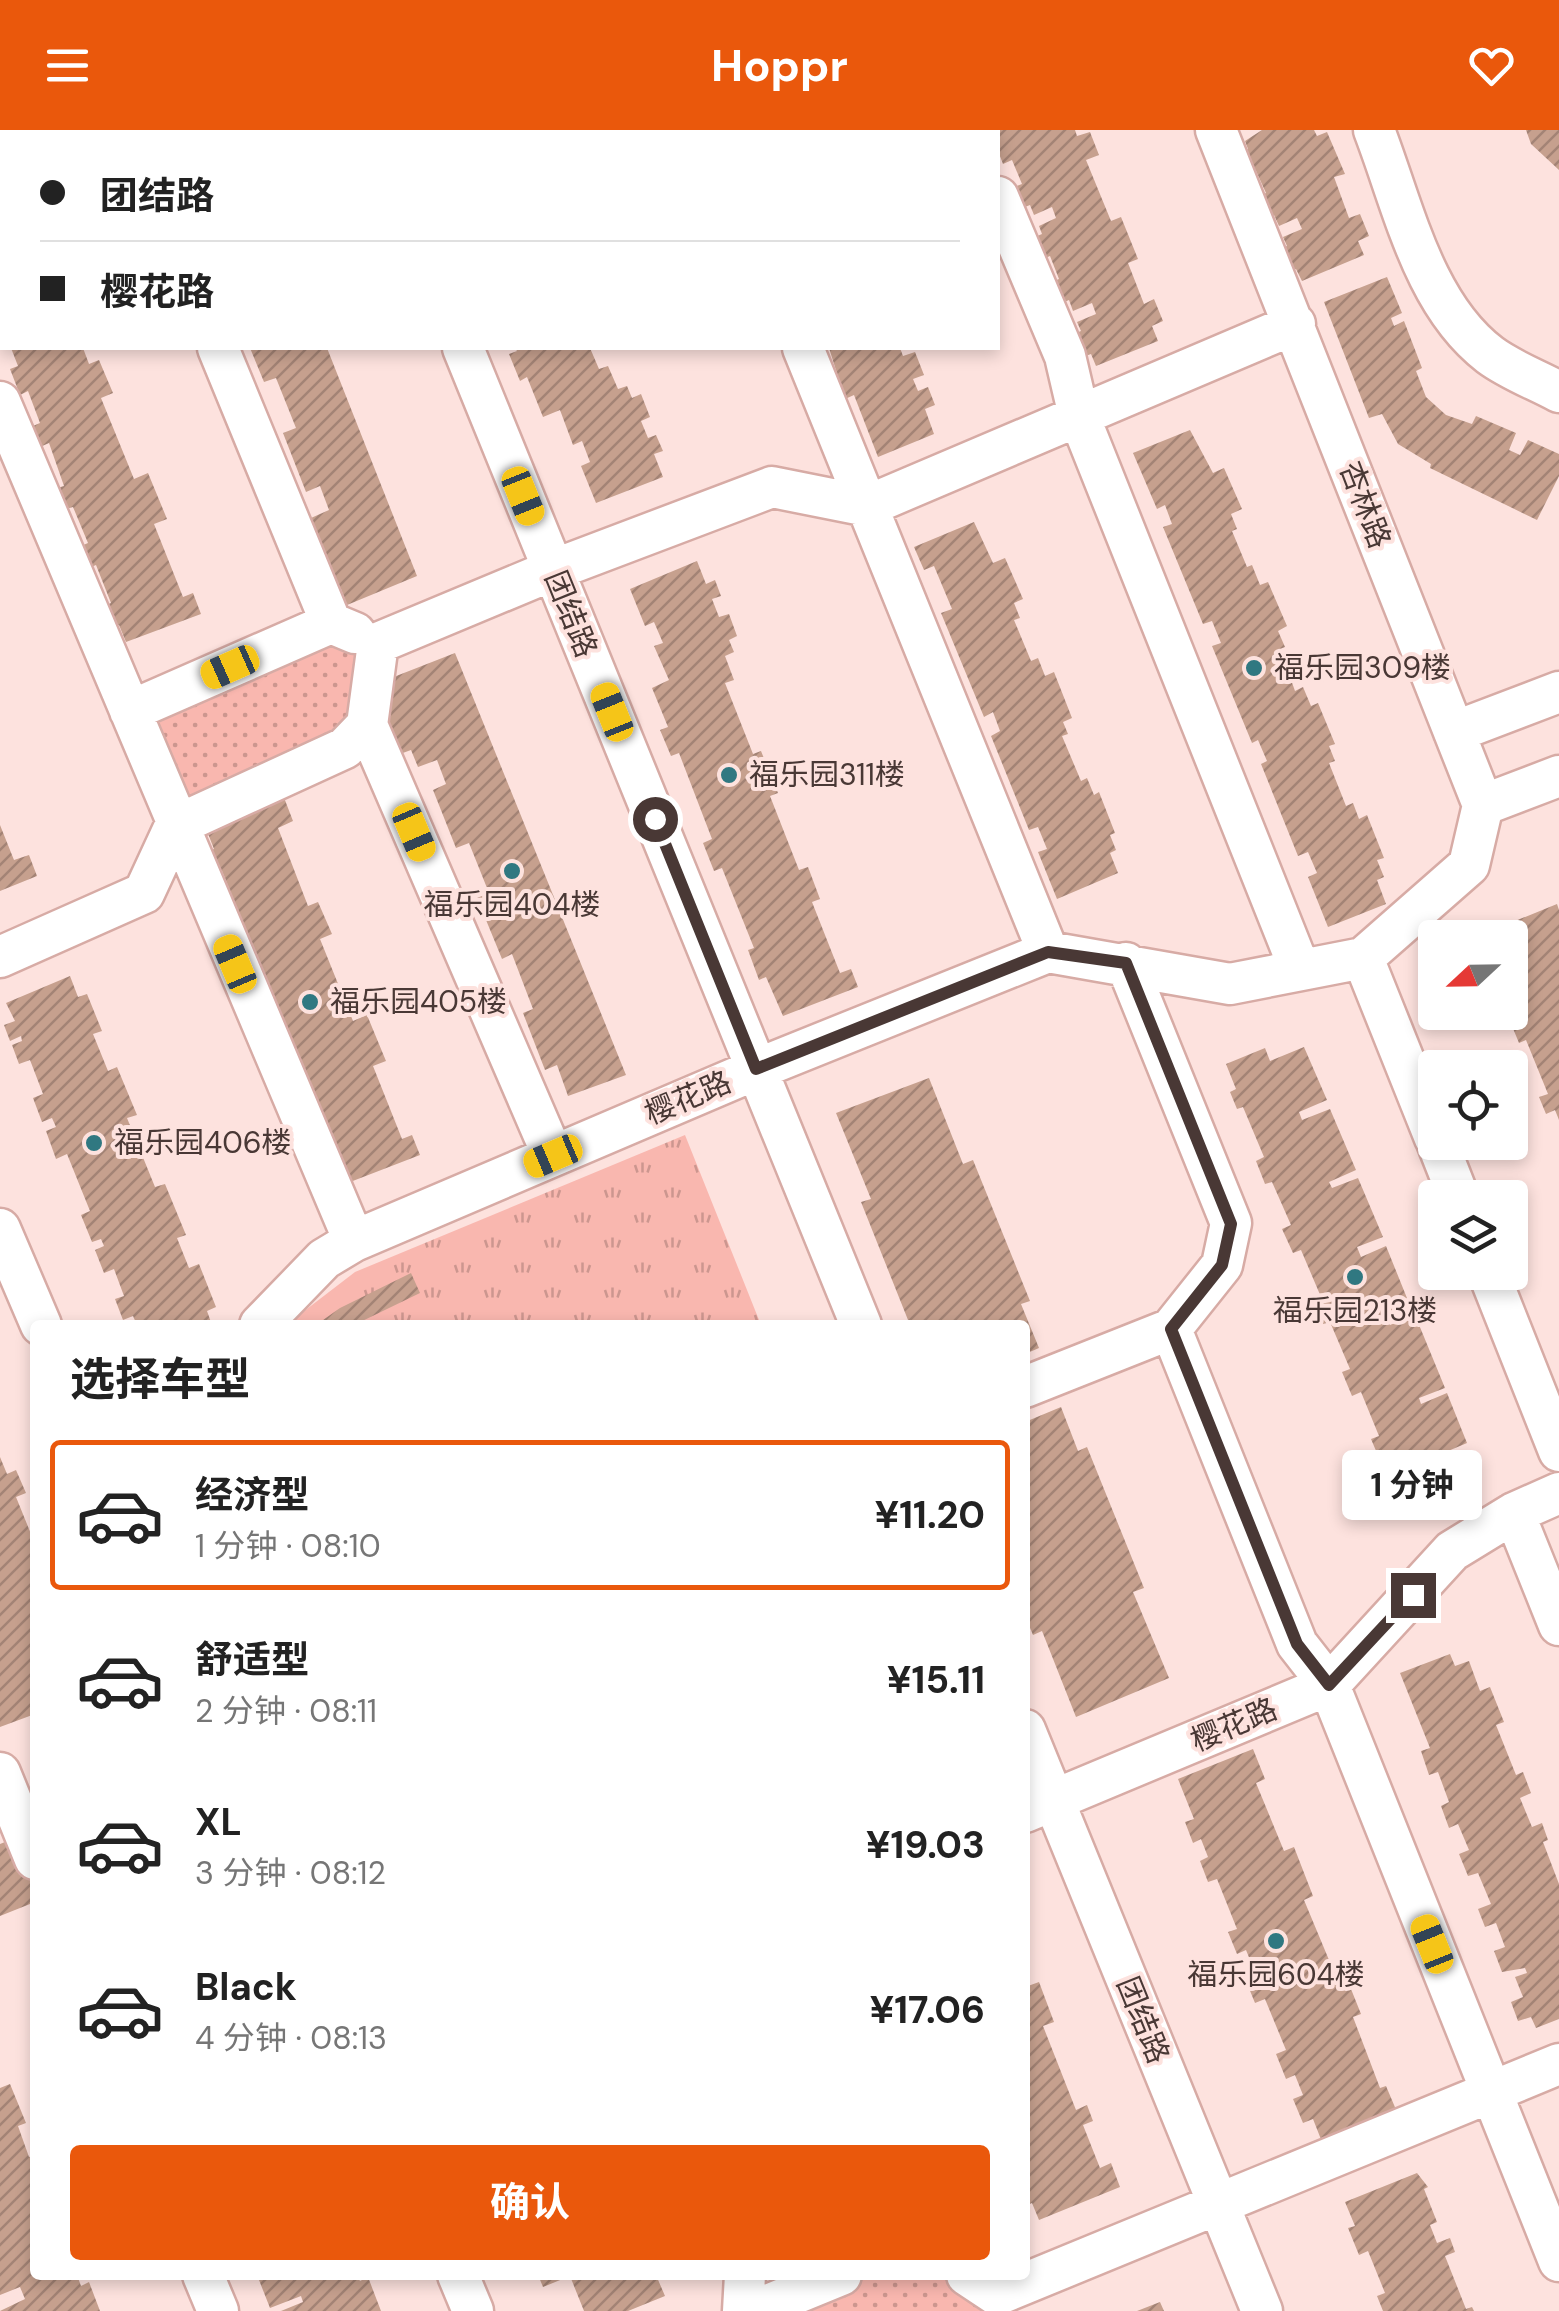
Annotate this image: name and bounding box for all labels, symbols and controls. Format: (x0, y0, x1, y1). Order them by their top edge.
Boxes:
text: Hoppr (711, 36, 848, 95)
icon: menu (40, 38, 95, 93)
icon: heart (1464, 38, 1519, 93)
text: 团结路 (100, 171, 214, 221)
text: 樱花路 (100, 267, 214, 317)
street label: 杏林路 (1331, 456, 1400, 554)
car (498, 463, 548, 529)
street label: 团结路 (537, 565, 606, 663)
car (196, 641, 264, 693)
place label: 福乐园309楼 (1274, 648, 1451, 687)
marker: 福乐园309楼 (1243, 657, 1265, 679)
car (587, 679, 637, 745)
place label: 福乐园311楼 (749, 755, 905, 794)
marker: 福乐园311楼 (718, 764, 740, 786)
route start (633, 797, 678, 842)
car (388, 799, 440, 865)
marker: 福乐园404楼 (501, 860, 523, 882)
place label: 福乐园404楼 (424, 885, 600, 924)
north arrow (1418, 920, 1528, 1030)
map controls (1418, 920, 1528, 1290)
car (209, 931, 261, 997)
place label: 福乐园405楼 (330, 982, 507, 1021)
marker: 福乐园405楼 (299, 991, 321, 1013)
button: locate (1418, 1050, 1528, 1160)
street label: 樱花路 (639, 1062, 737, 1133)
place label: 福乐园406楼 (114, 1123, 292, 1162)
car (520, 1130, 586, 1182)
marker: 福乐园406楼 (83, 1132, 105, 1154)
button: layers (1418, 1180, 1528, 1290)
marker: 福乐园213楼 (1344, 1266, 1366, 1288)
place label: 福乐园213楼 (1273, 1291, 1437, 1330)
text: 选择车型 (70, 1350, 250, 1409)
callout: 1 分钟 (1343, 1450, 1483, 1520)
text: 1 分钟 (1370, 1464, 1454, 1506)
icon: car (75, 1470, 165, 1560)
text: 经济型 (195, 1470, 309, 1520)
text: ¥11.20 (875, 1490, 985, 1540)
text: 1 分钟 · 08:10 (195, 1525, 381, 1567)
route end (1391, 1573, 1436, 1618)
icon: car (75, 1635, 165, 1725)
text: 舒适型 (195, 1635, 309, 1685)
text: ¥15.11 (887, 1655, 985, 1705)
street label: 樱花路 (1185, 1689, 1283, 1760)
text: 2 分钟 · 08:11 (195, 1690, 377, 1732)
text: XL (195, 1797, 242, 1847)
icon: car (75, 1800, 165, 1890)
text: ¥19.03 (866, 1820, 985, 1870)
text: 3 分钟 · 08:12 (195, 1852, 386, 1894)
car (1407, 1911, 1457, 1977)
marker: 福乐园604楼 (1265, 1930, 1287, 1952)
place label: 福乐园604楼 (1187, 1955, 1365, 1994)
text: Black (195, 1962, 297, 2012)
icon: car (75, 1965, 165, 2055)
street label: 团结路 (1109, 1971, 1178, 2069)
text: ¥17.06 (869, 1985, 985, 2035)
text: 4 分钟 · 08:13 (195, 2017, 387, 2059)
button: 确认 (70, 2145, 990, 2260)

